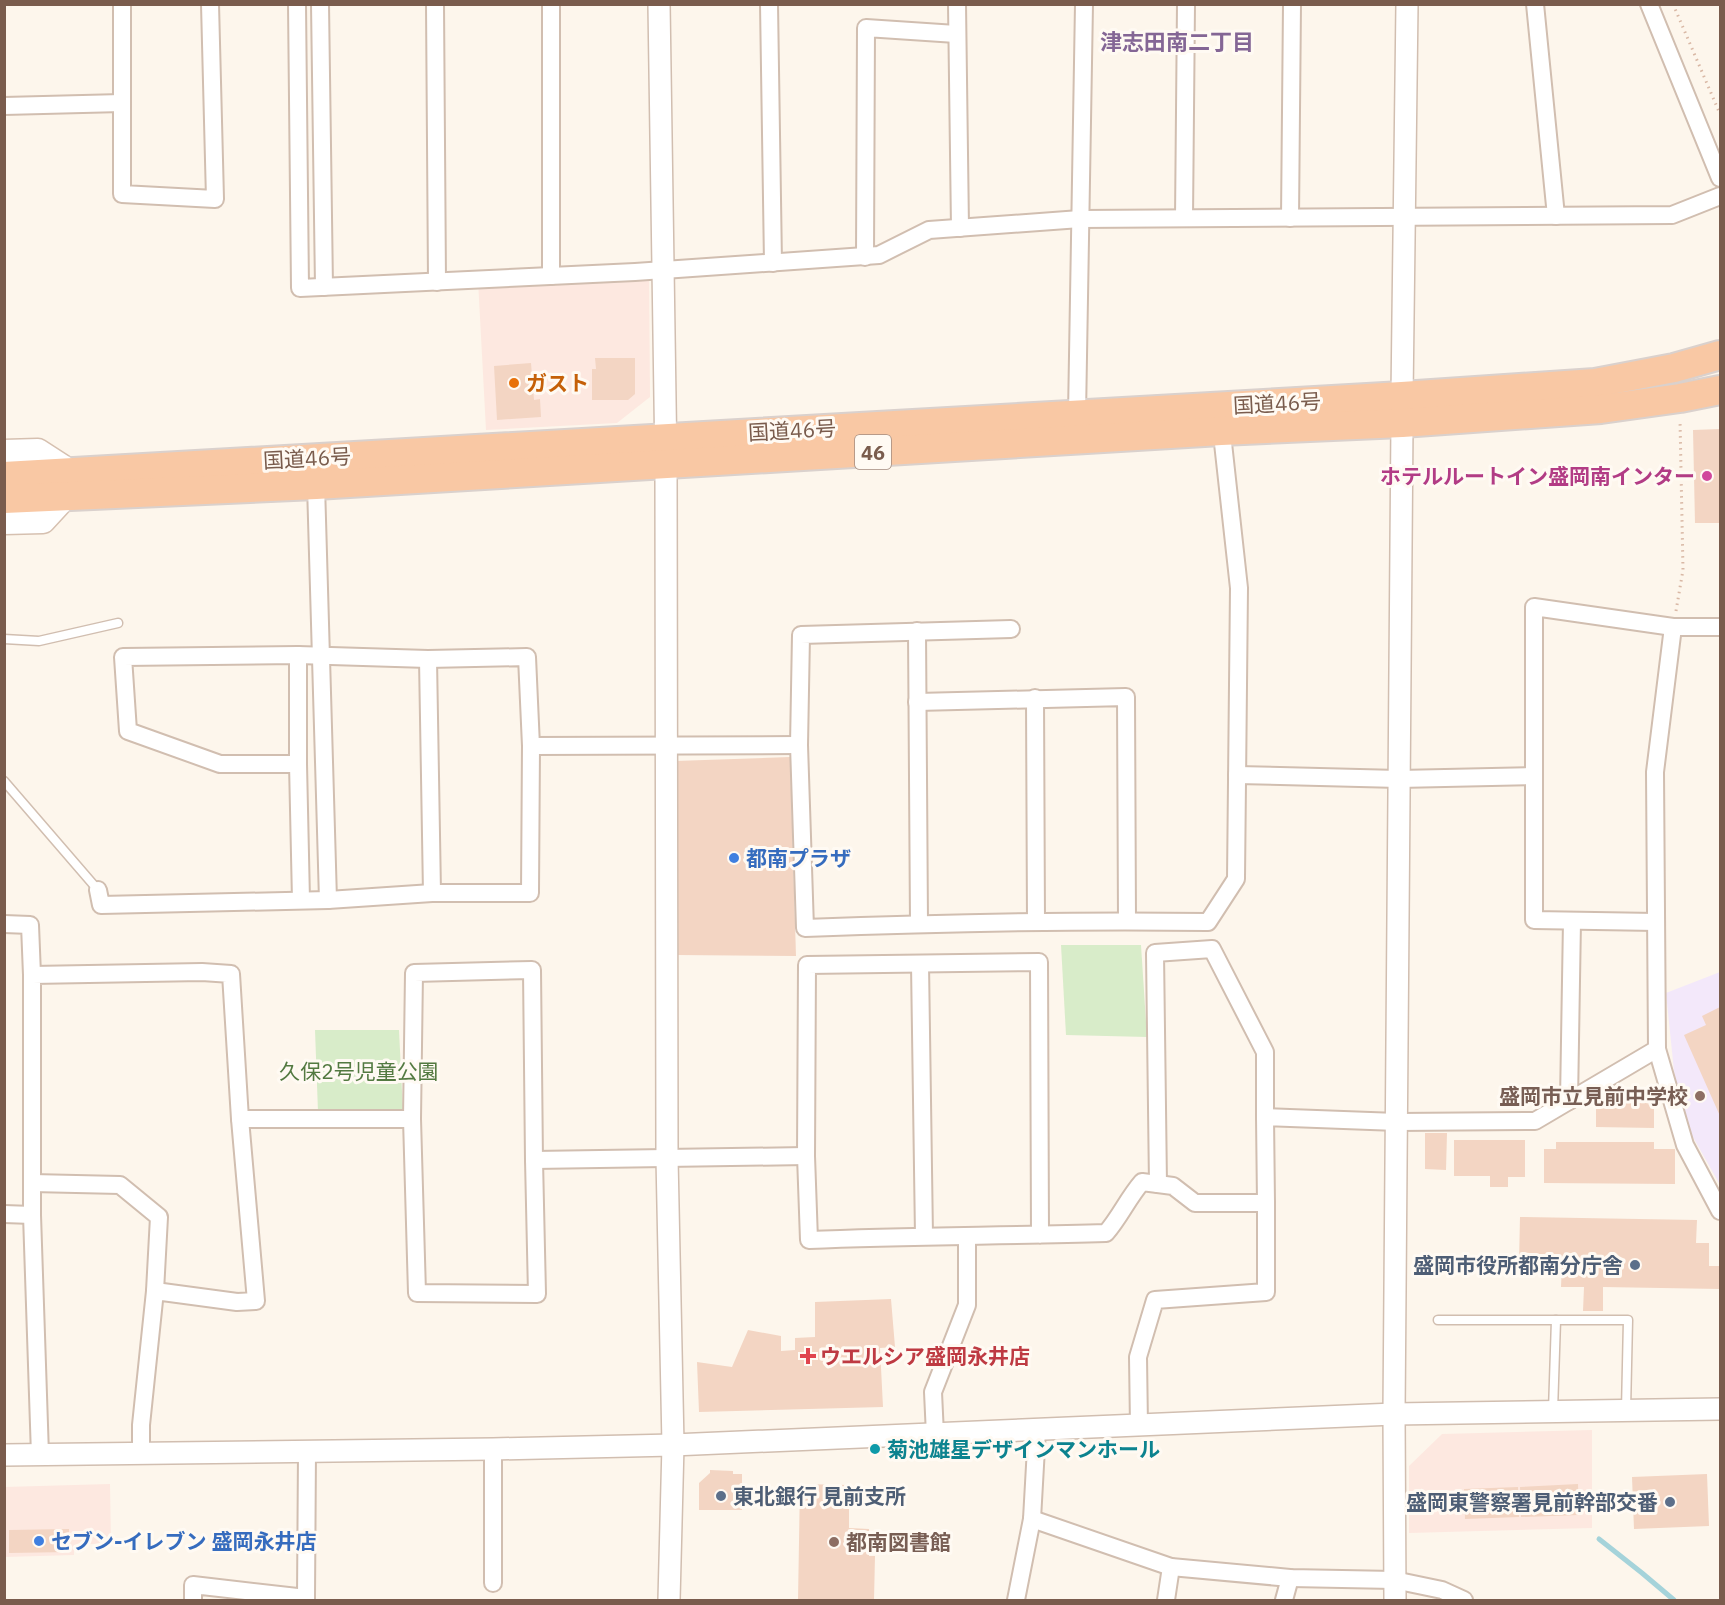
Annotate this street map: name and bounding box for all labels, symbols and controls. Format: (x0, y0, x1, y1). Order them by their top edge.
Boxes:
district label: 津志田南二丁目 (1100, 27, 1254, 56)
place label: ガスト (526, 369, 589, 397)
marker: ガスト (507, 376, 521, 390)
street label: 国道46号 (1232, 387, 1322, 419)
street label: 国道46号 (747, 414, 837, 446)
road number: 46 (855, 435, 891, 469)
street label: 国道46号 (262, 442, 352, 474)
place label: ホテルルートイン盛岡南インター (1380, 462, 1695, 490)
marker: ホテルルートイン盛岡南インター (1700, 469, 1714, 483)
place label: 都南プラザ (746, 844, 851, 872)
marker: 都南プラザ (727, 851, 741, 865)
park label: 久保2号児童公園 (279, 1057, 439, 1085)
place label: 盛岡市立見前中学校 (1499, 1082, 1688, 1110)
marker: 盛岡市立見前中学校 (1693, 1089, 1707, 1103)
place label: 盛岡市役所都南分庁舎 (1413, 1251, 1623, 1279)
marker: 盛岡市役所都南分庁舎 (1628, 1258, 1642, 1272)
place label: ウエルシア盛岡永井店 (820, 1342, 1030, 1370)
marker: ウエルシア盛岡永井店 (801, 1349, 815, 1363)
place label: 菊池雄星デザインマンホール (887, 1435, 1160, 1463)
marker: 菊池雄星デザインマンホール (868, 1442, 882, 1456)
place label: 東北銀行 見前支所 (733, 1482, 906, 1510)
place label: 盛岡東警察署見前幹部交番 (1406, 1488, 1658, 1516)
marker: 東北銀行 見前支所 (714, 1489, 728, 1503)
marker: 盛岡東警察署見前幹部交番 (1663, 1495, 1677, 1509)
place label: セブン-イレブン 盛岡永井店 (51, 1527, 316, 1555)
place label: 都南図書館 (846, 1528, 951, 1556)
marker: セブン-イレブン 盛岡永井店 (32, 1534, 46, 1548)
marker: 都南図書館 (827, 1535, 841, 1549)

